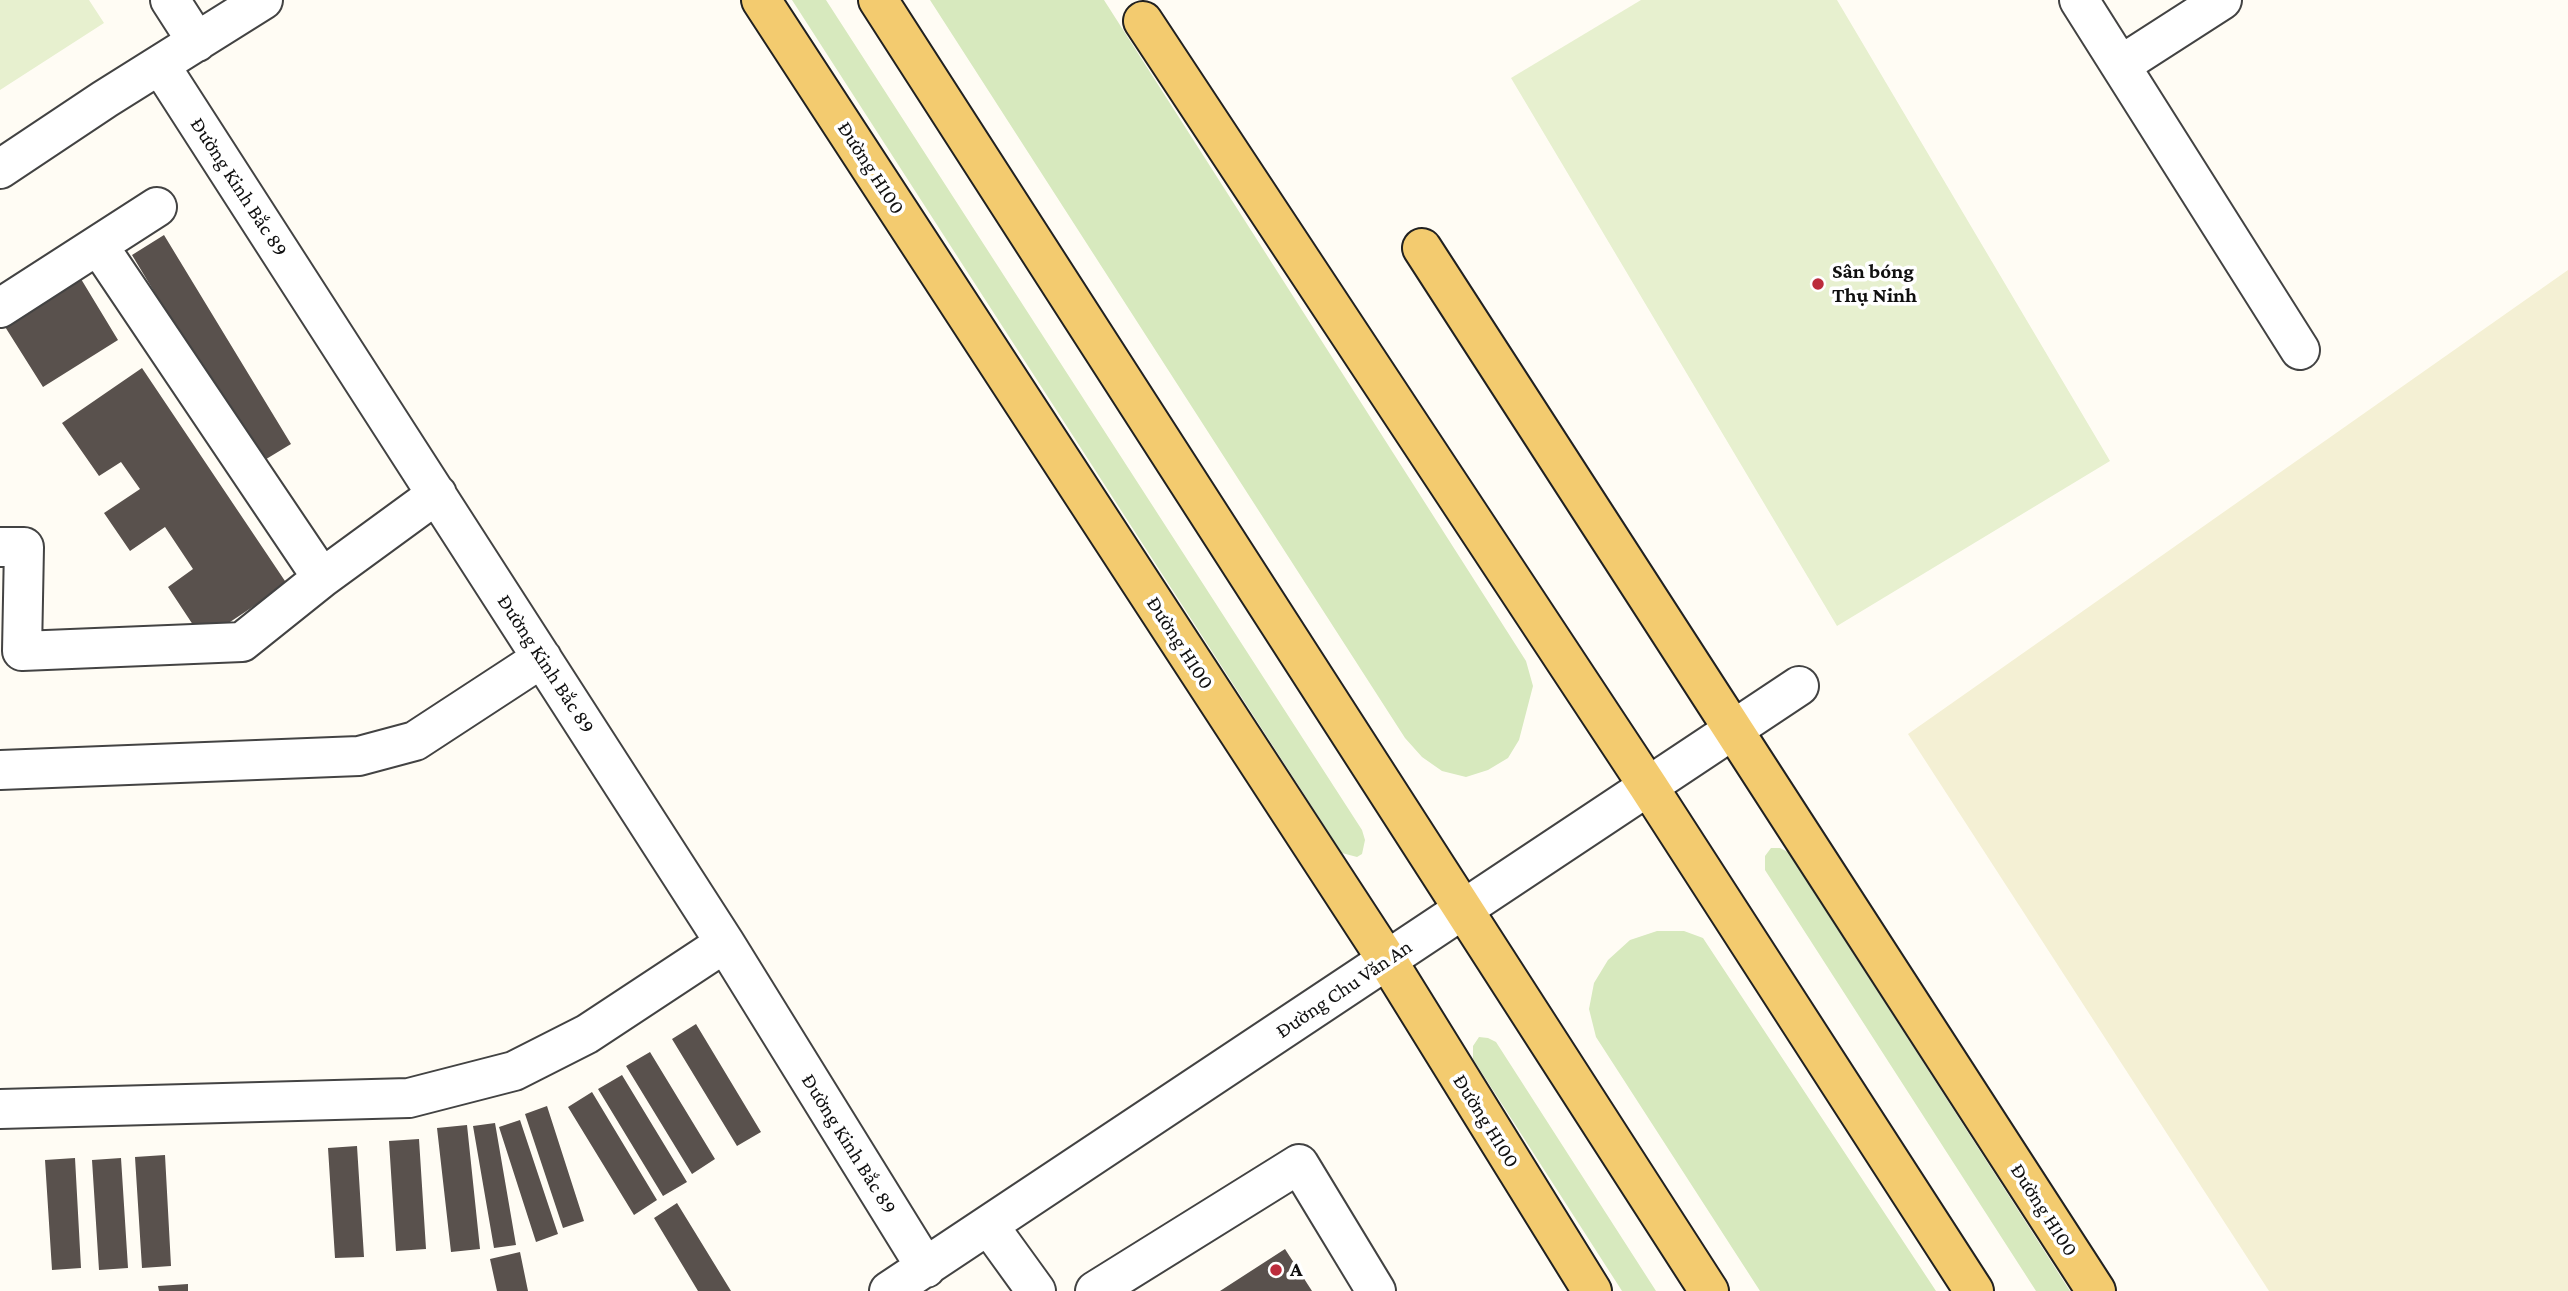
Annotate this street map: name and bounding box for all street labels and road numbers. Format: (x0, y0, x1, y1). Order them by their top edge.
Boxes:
street label: Đường Kinh Bắc 89 (185, 113, 293, 261)
street label: Đường H100 (832, 117, 910, 219)
street label: Đường Kinh Bắc 89 (492, 590, 600, 738)
street label: Đường H100 (1141, 592, 1219, 694)
street label: Đường Chu Văn An (1271, 934, 1417, 1044)
street label: Đường Kinh Bắc 89 (796, 1069, 902, 1219)
street label: Đường H100 (1447, 1070, 1525, 1172)
street label: Đường H100 (2005, 1159, 2083, 1261)

